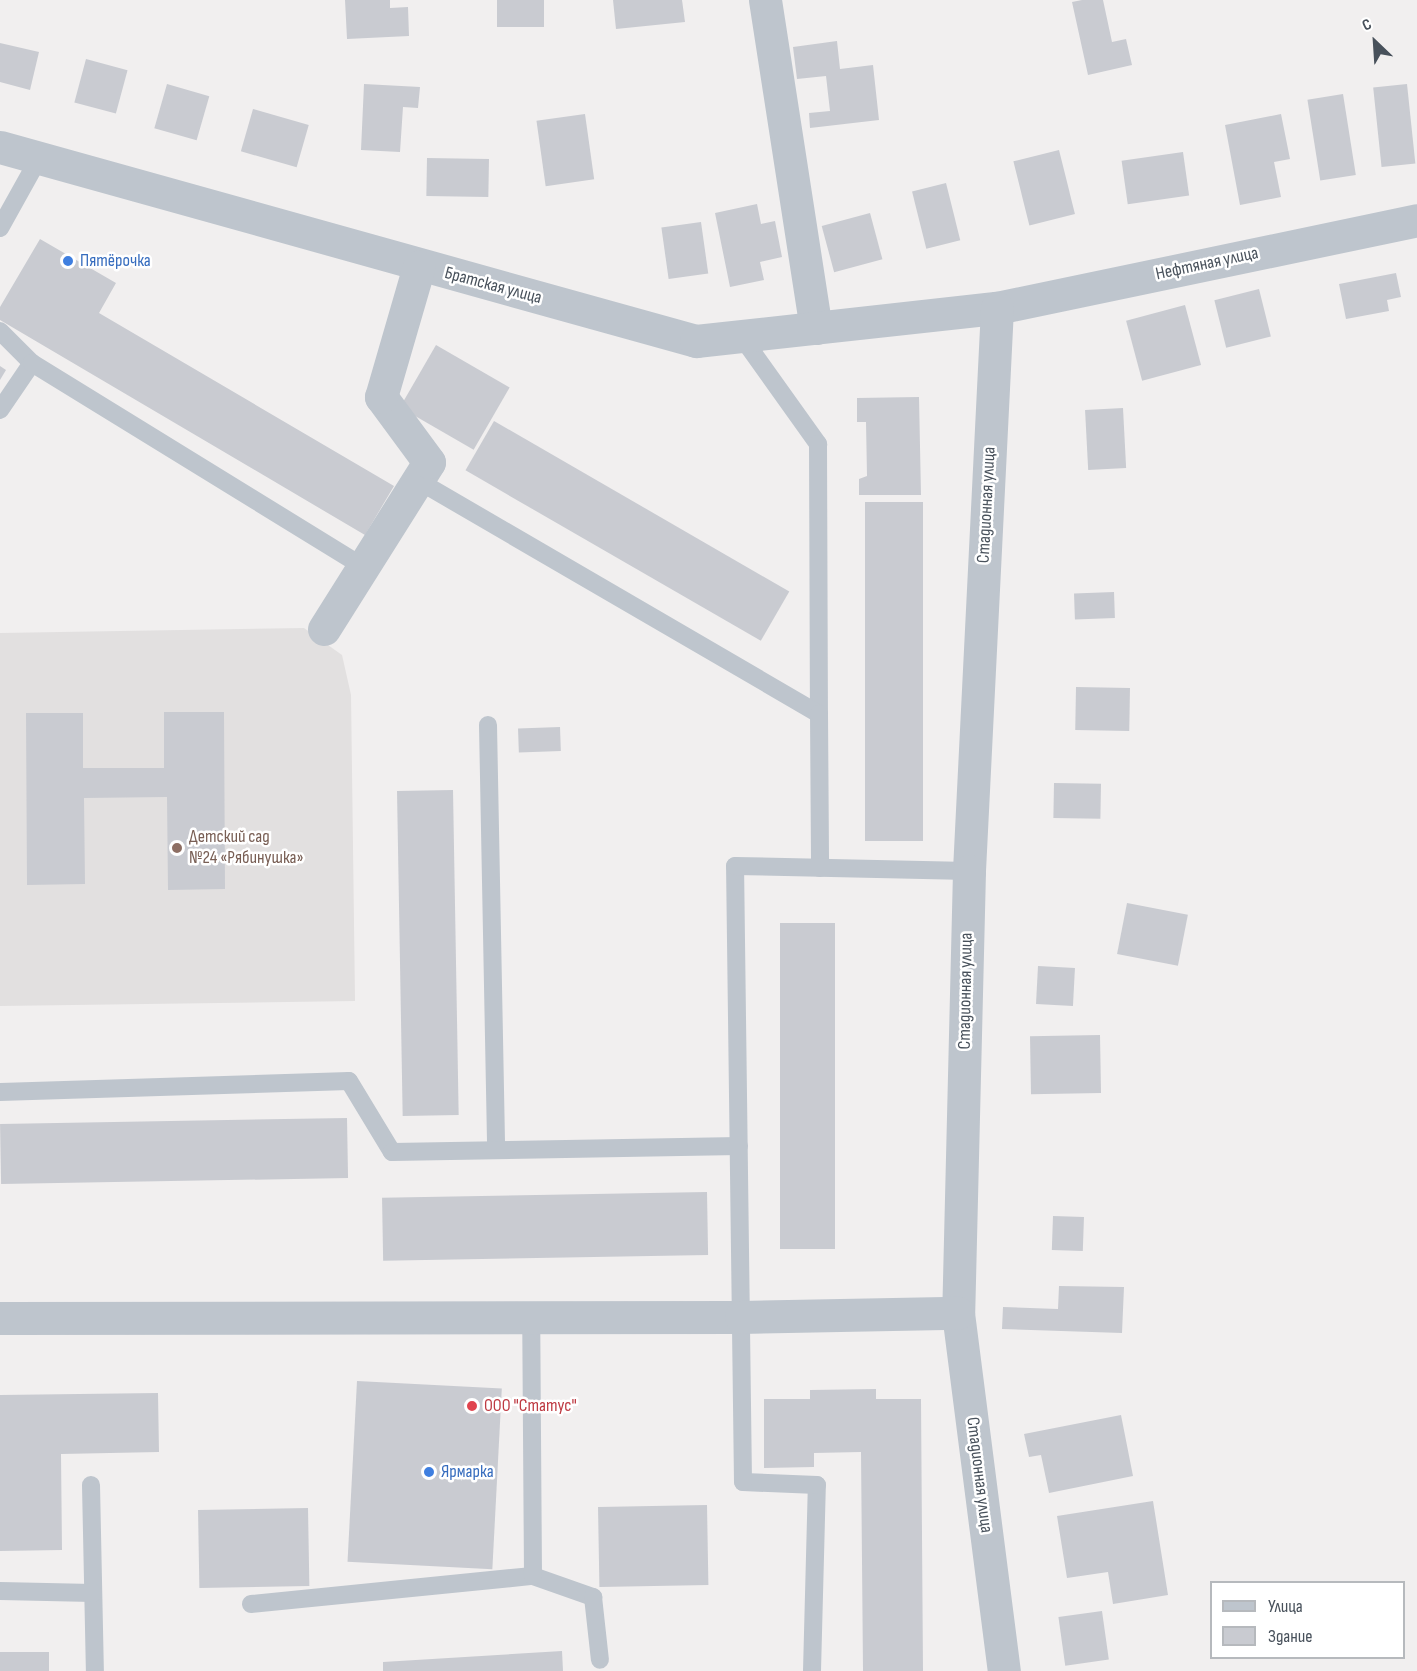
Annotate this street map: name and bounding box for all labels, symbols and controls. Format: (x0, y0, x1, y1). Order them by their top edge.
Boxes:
north arrow (1345, 12, 1405, 72)
text: С (1359, 15, 1375, 36)
street label: Нефтяная улица (1154, 243, 1260, 285)
place label: Пятёрочка (80, 250, 151, 272)
marker: Пятёрочка (61, 254, 75, 268)
street label: Братская улица (442, 263, 544, 309)
street label: Стадионная улица (973, 446, 1001, 564)
place label: Детский сад №24 «Рябинушка» (189, 827, 304, 870)
marker: Детский сад №24 «Рябинушка» (170, 841, 184, 855)
street label: Стадионная улица (954, 933, 978, 1049)
place label: ООО "Статус" (484, 1395, 577, 1417)
marker: ООО "Статус" (465, 1399, 479, 1413)
street label: Стадионная улица (961, 1416, 997, 1534)
place label: Ярмарка (441, 1461, 494, 1483)
marker: Ярмарка (422, 1465, 436, 1479)
legend (1210, 1581, 1405, 1659)
text: Улица (1268, 1596, 1303, 1617)
text: Здание (1268, 1626, 1313, 1647)

